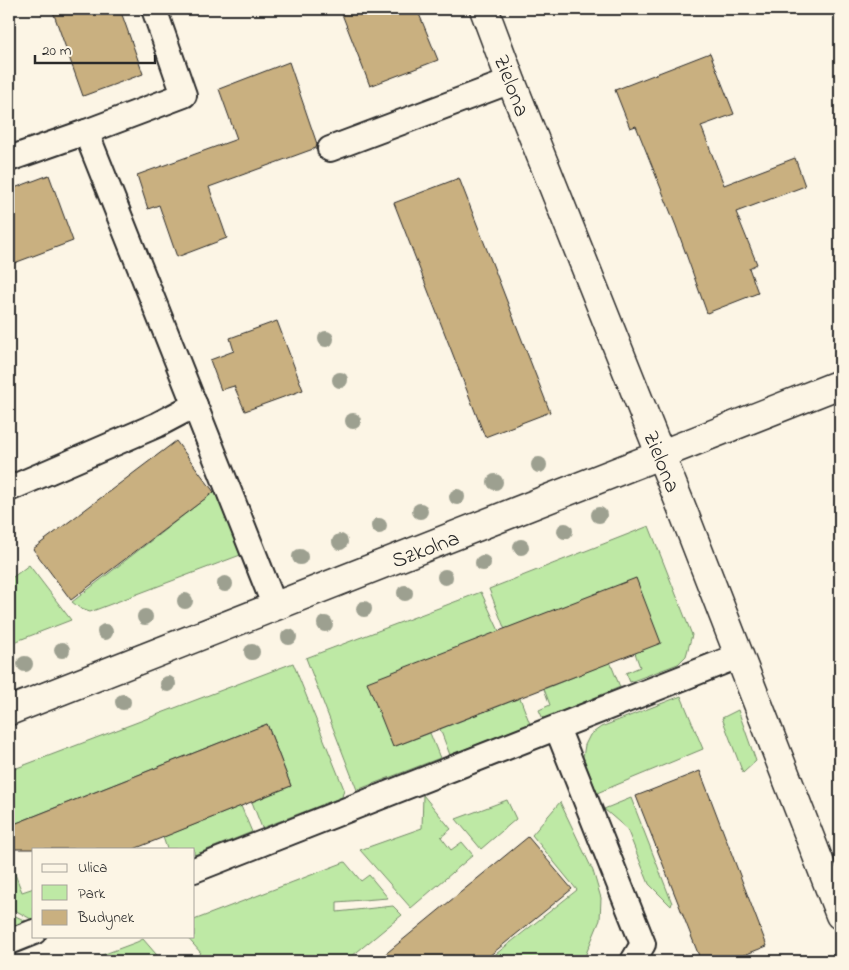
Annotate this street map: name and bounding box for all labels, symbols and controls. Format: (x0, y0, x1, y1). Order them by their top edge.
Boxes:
scale bar (35, 32, 155, 64)
text: 20 m (42, 40, 72, 62)
street label: Zielona (484, 50, 537, 122)
street label: Zielona (633, 426, 687, 498)
street label: Szkolna (388, 523, 465, 578)
legend (32, 848, 195, 938)
text: Ulica (78, 857, 107, 879)
text: Park (78, 883, 106, 905)
text: Budynek (77, 907, 135, 930)

